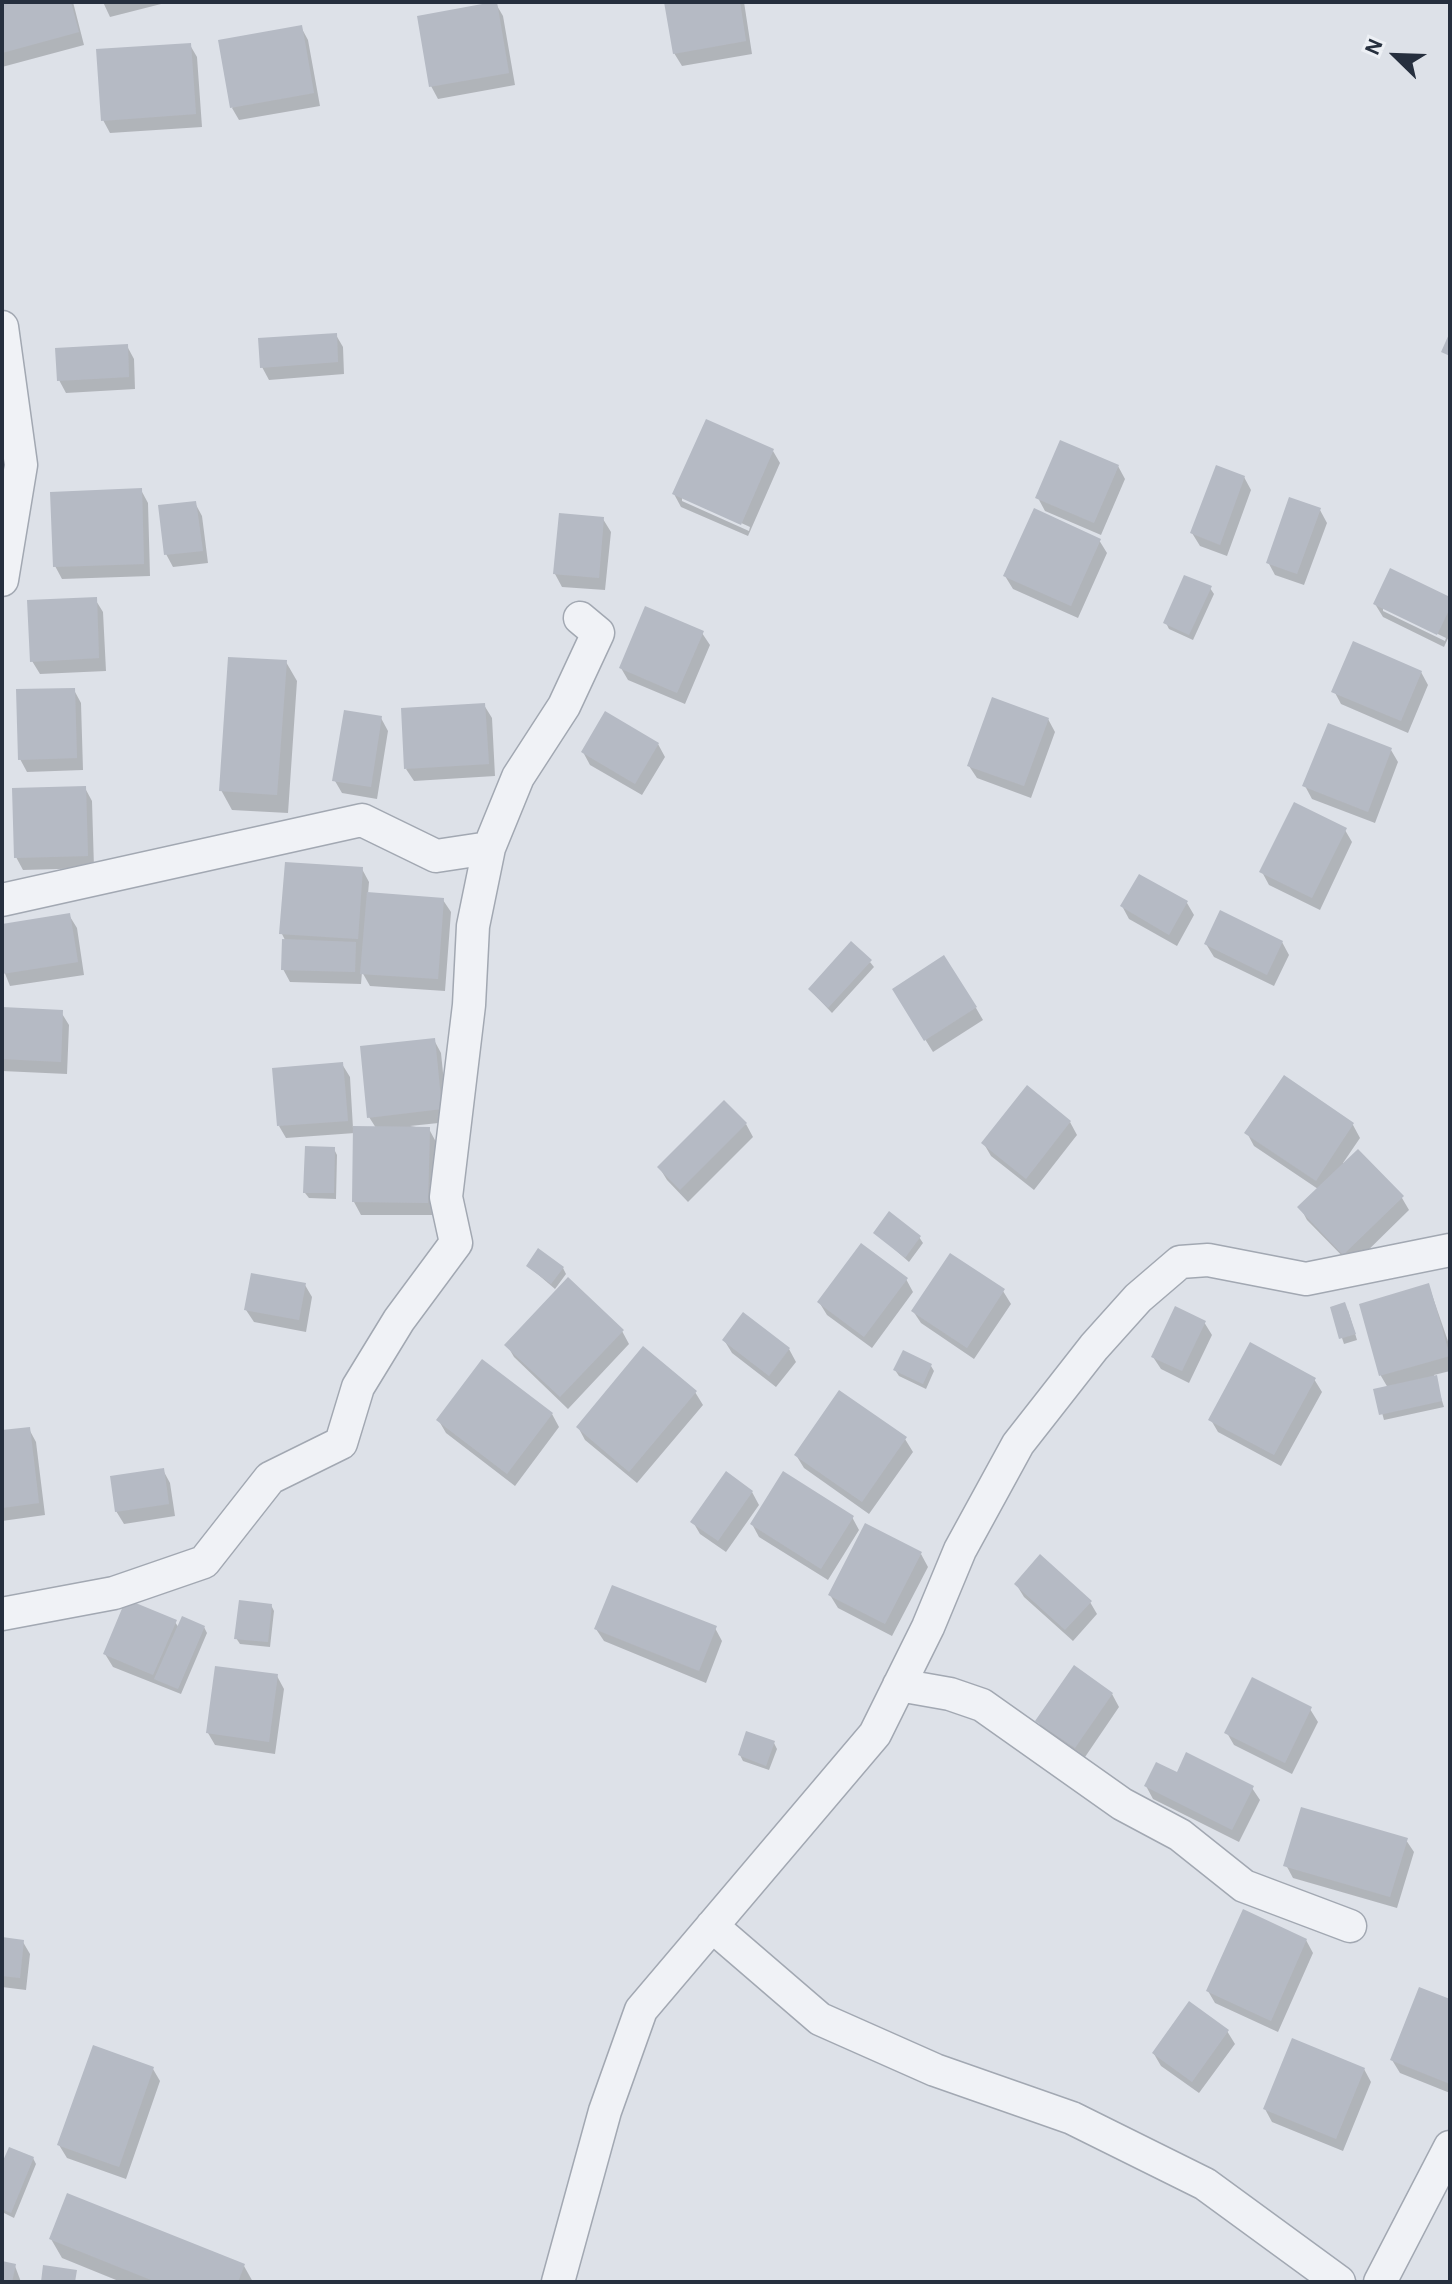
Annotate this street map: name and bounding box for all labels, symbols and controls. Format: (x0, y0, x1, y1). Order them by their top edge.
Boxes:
north arrow (1356, 16, 1436, 96)
text: N (1361, 35, 1387, 58)

